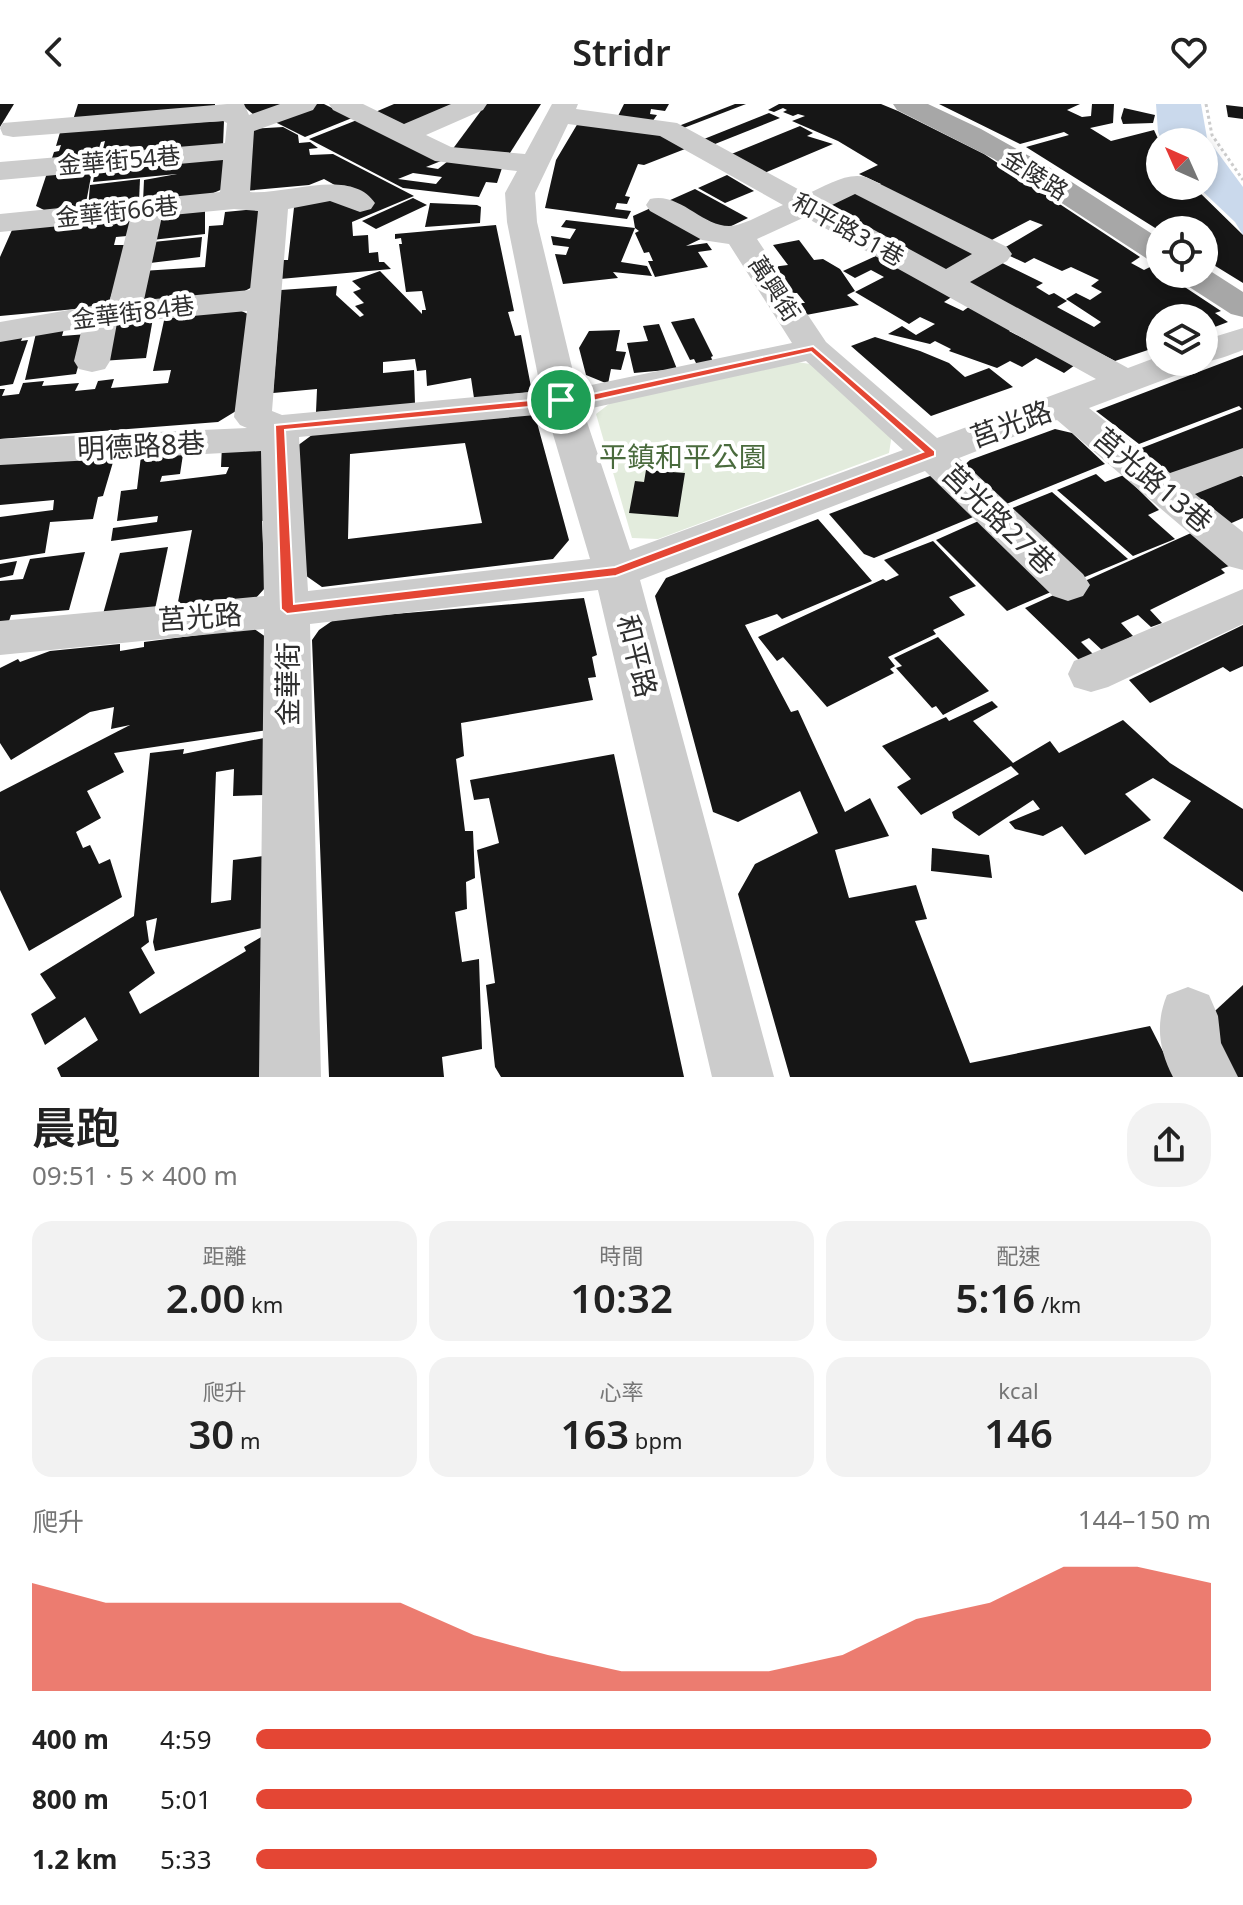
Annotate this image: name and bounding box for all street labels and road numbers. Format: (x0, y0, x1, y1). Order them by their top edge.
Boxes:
street label: 金華街54巷 (56, 138, 182, 181)
street label: 金陵路 (997, 141, 1075, 207)
street label: 和平路31巷 (787, 184, 911, 273)
street label: 金華街66巷 (54, 188, 180, 233)
street label: 萬興街 (742, 249, 809, 327)
street label: 金華街84巷 (70, 288, 196, 335)
street label: 莒光路 (965, 391, 1057, 455)
street label: 莒光路13巷 (1086, 418, 1221, 540)
street label: 明德路8巷 (76, 423, 206, 467)
street label: 莒光路27巷 (935, 455, 1065, 582)
street label: 莒光路 (157, 594, 243, 638)
street label: 和平路 (609, 610, 667, 701)
street label: 金華街 (268, 642, 306, 726)

